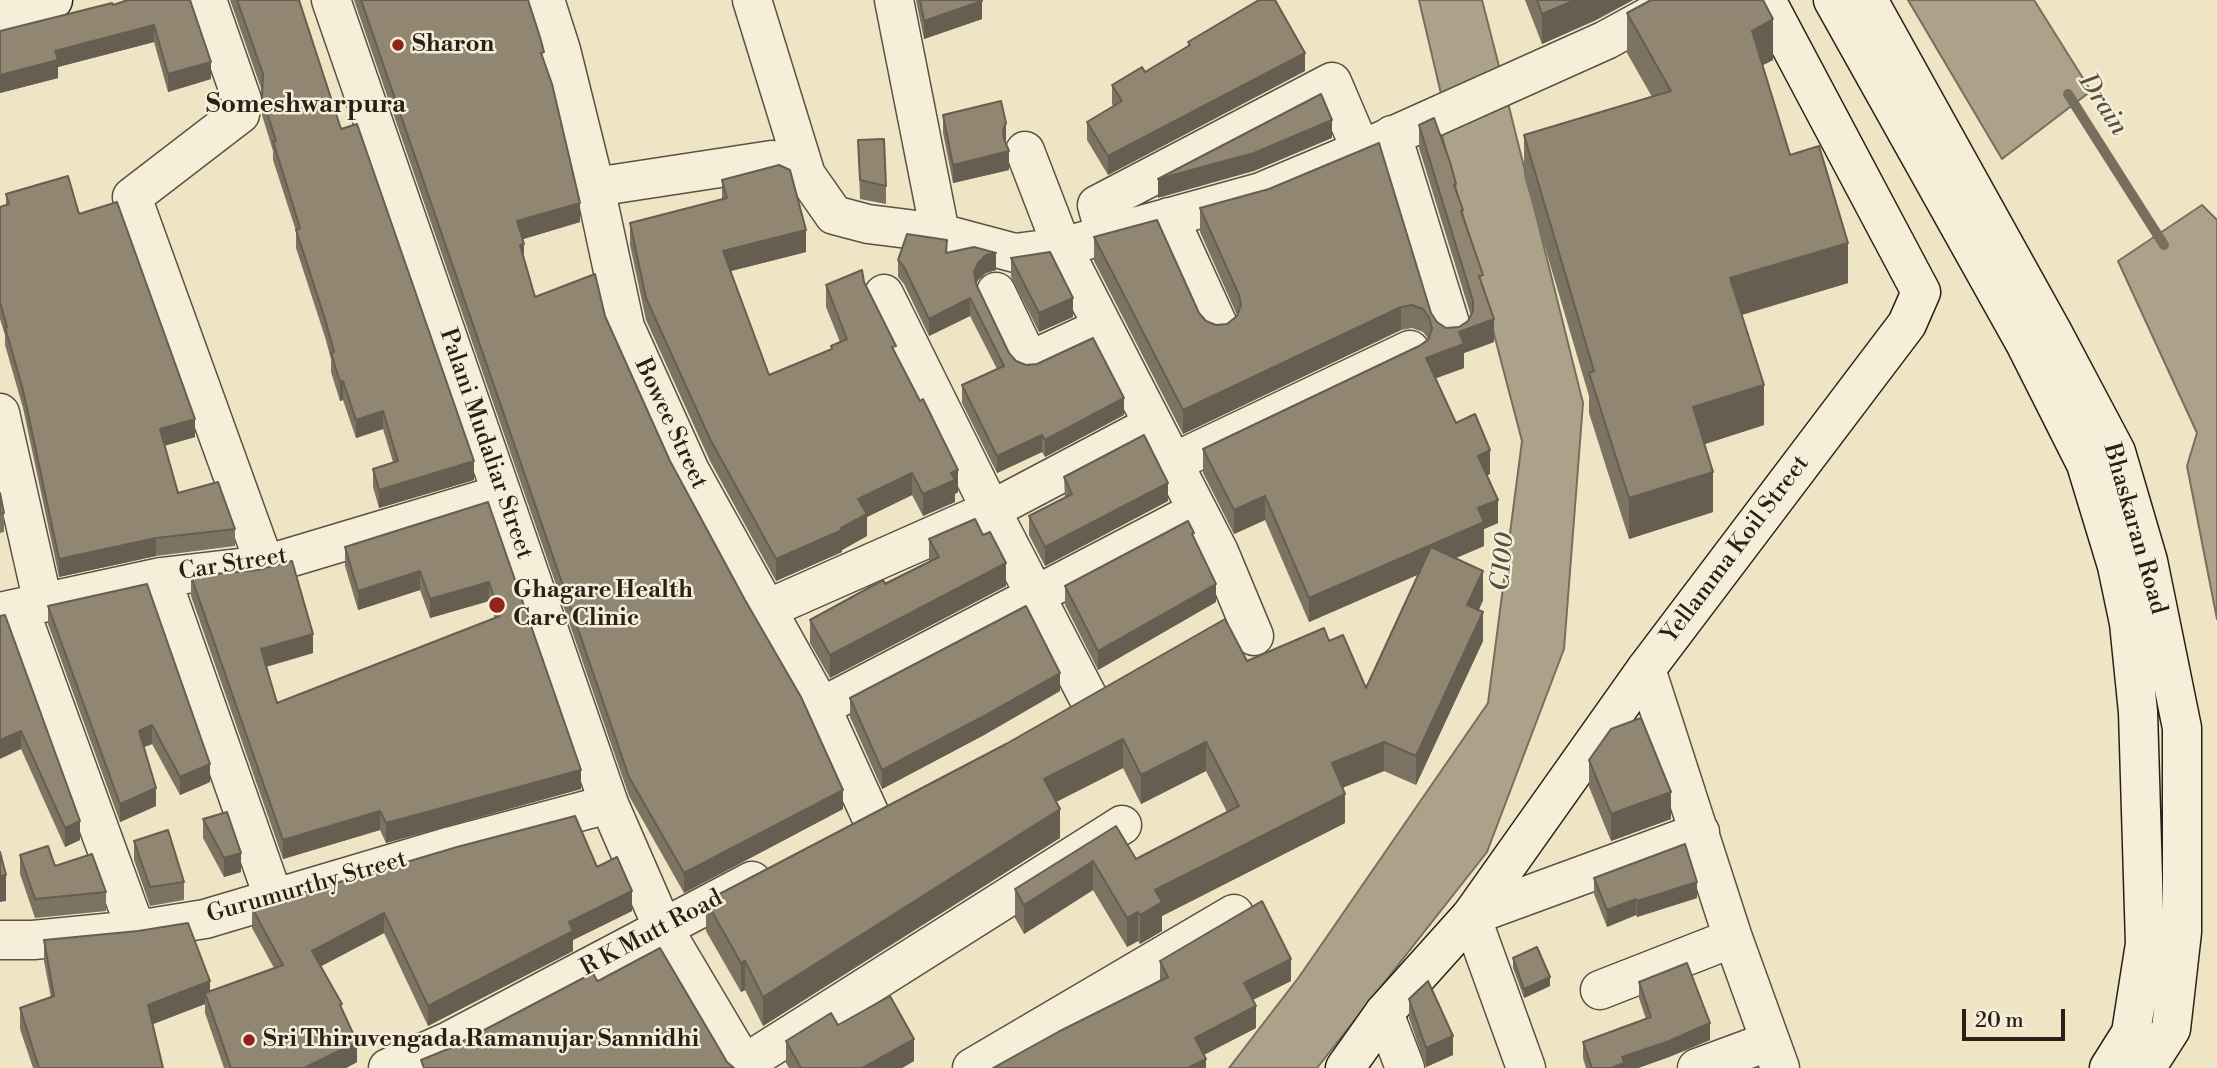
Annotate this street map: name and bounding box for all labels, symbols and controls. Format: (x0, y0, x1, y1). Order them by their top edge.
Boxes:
place label: Sharon (412, 31, 494, 59)
marker: Sharon (390, 37, 406, 53)
water label: Drain (2071, 68, 2133, 142)
district label: Someshwarpura (206, 90, 406, 122)
street label: Palani Mudaliar Street (432, 325, 538, 563)
street label: Bowee Street (627, 354, 713, 494)
street label: Bhaskaran Road (2096, 440, 2172, 618)
street label: Yellamma Koil Street (1656, 450, 1816, 650)
water label: C100 (1486, 532, 1522, 592)
street label: Car Street (177, 542, 289, 588)
place label: Ghagare Health Care Clinic (513, 577, 693, 633)
marker: Ghagare Health Care Clinic (487, 595, 507, 615)
street label: Gurumurthy Street (204, 846, 410, 930)
street label: R K Mutt Road (576, 885, 728, 983)
scale bar (1965, 995, 2068, 1038)
text: 20 m (1975, 1008, 2024, 1034)
place label: Sri Thiruvengada Ramanujar Sannidhi (263, 1026, 699, 1054)
marker: Sri Thiruvengada Ramanujar Sannidhi (241, 1032, 257, 1048)

